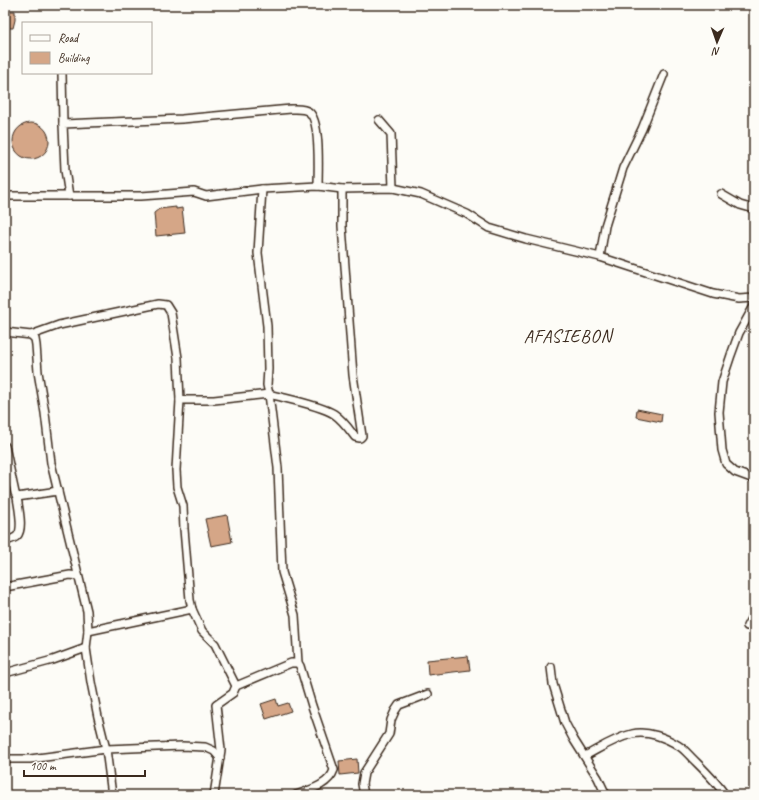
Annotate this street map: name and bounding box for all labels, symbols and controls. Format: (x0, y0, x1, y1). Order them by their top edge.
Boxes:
legend (22, 22, 152, 74)
north arrow (697, 22, 737, 62)
text: Road (58, 30, 80, 46)
text: N (711, 45, 720, 59)
text: Building (58, 50, 90, 66)
district label: AFASIEBON (524, 325, 615, 347)
scale bar (24, 752, 145, 778)
text: 100 m (30, 758, 57, 774)

